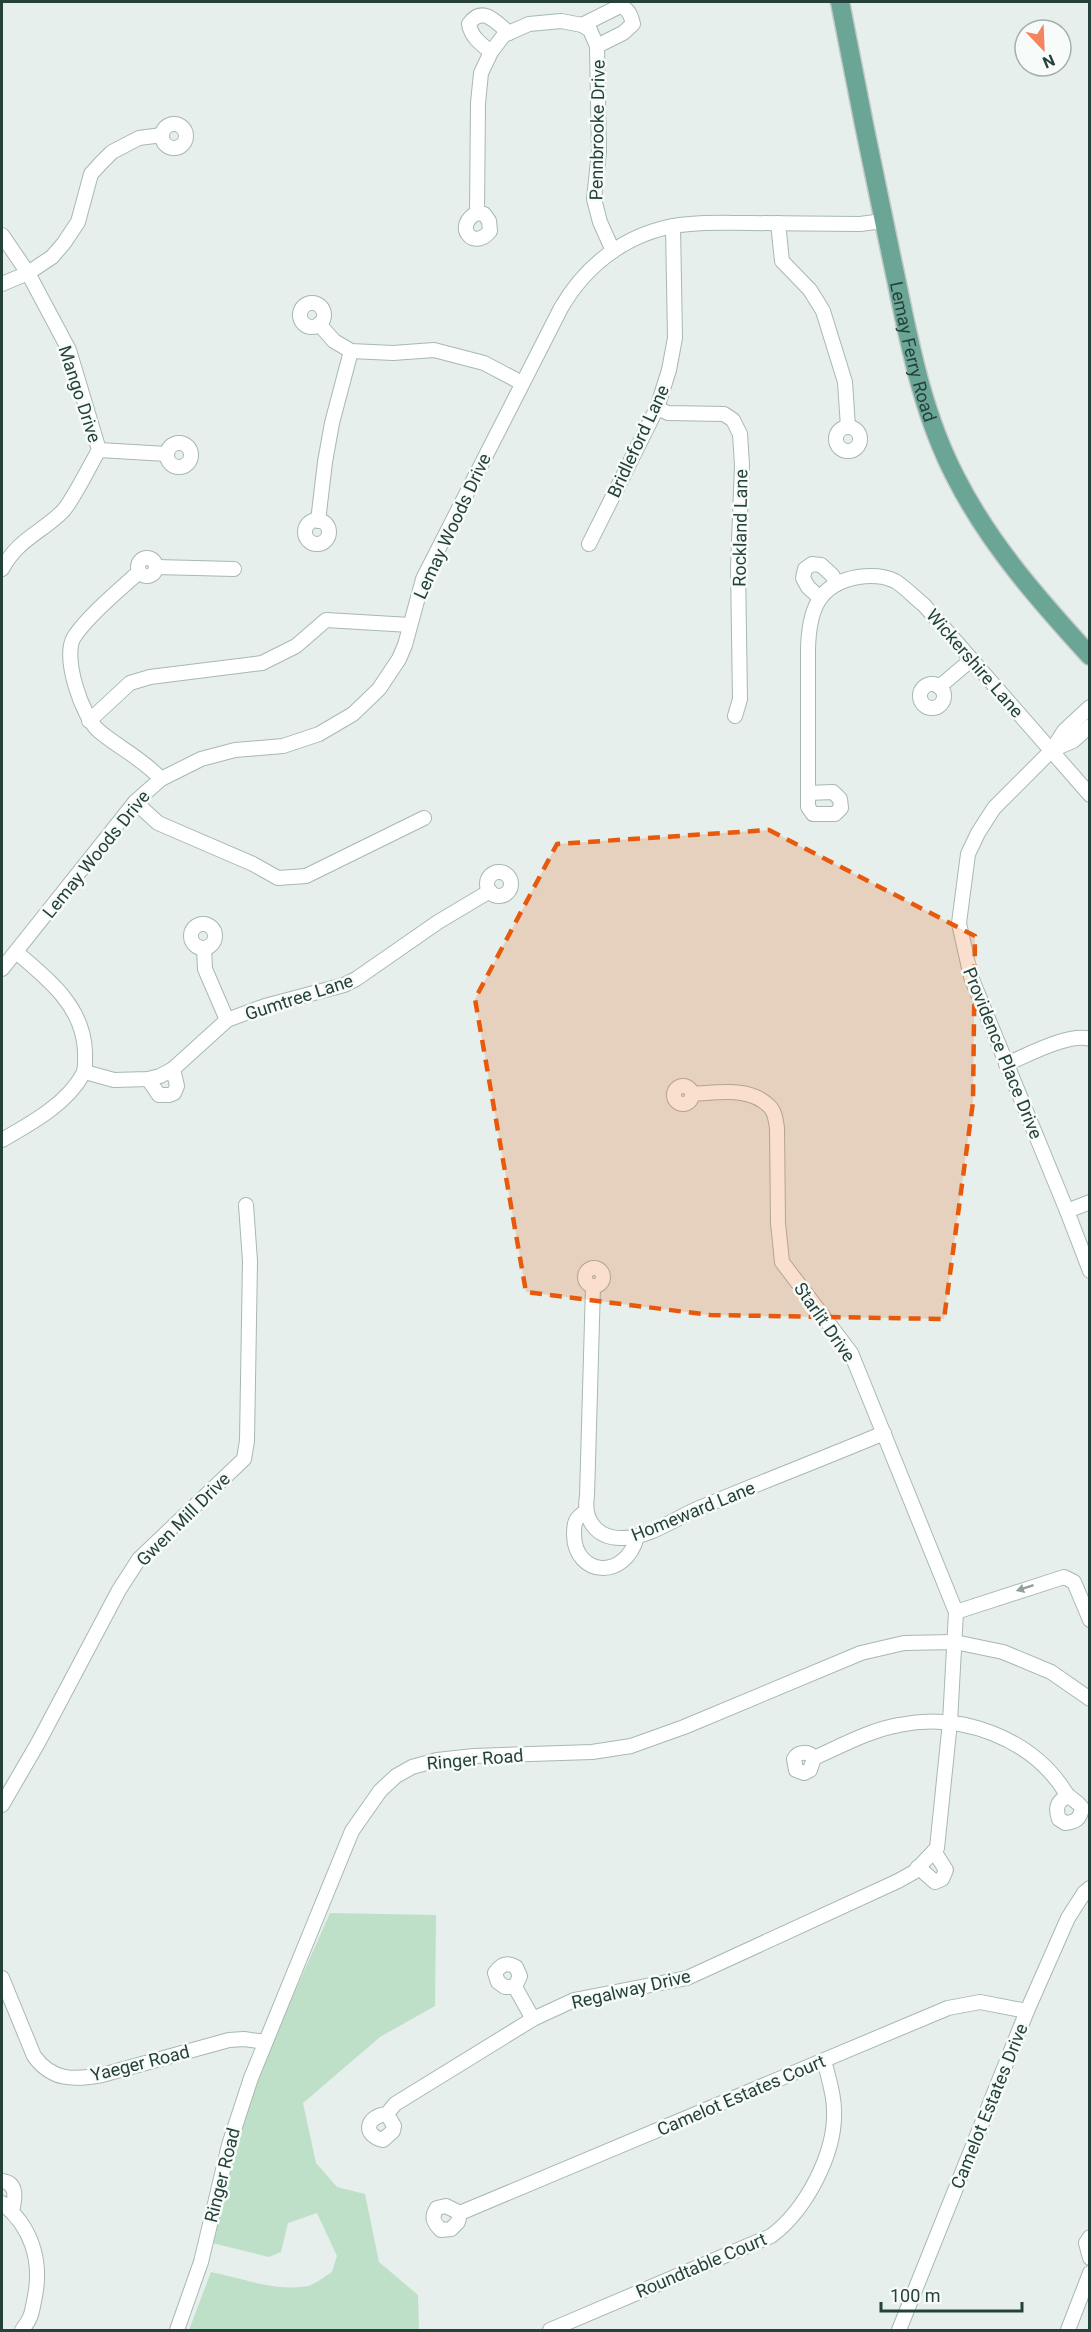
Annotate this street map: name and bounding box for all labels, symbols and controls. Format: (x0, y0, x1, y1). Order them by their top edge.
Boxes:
north arrow (1013, 18, 1073, 78)
text: N (1040, 50, 1058, 72)
street label: Pennbrooke Drive (585, 60, 609, 200)
street label: Lemay Ferry Road (886, 279, 941, 424)
street label: Mango Drive (54, 343, 106, 445)
street label: Bridleford Lane (603, 381, 673, 501)
street label: Lemay Woods Drive (409, 450, 495, 602)
street label: Rockland Lane (728, 469, 752, 587)
street label: Wickershire Lane (922, 604, 1028, 722)
street label: Lemay Woods Drive (38, 786, 154, 922)
street label: Providence Place Drive (959, 964, 1047, 1142)
street label: Gumtree Lane (242, 970, 356, 1024)
street label: Starlit Drive (790, 1278, 860, 1366)
street label: Gwen Mill Drive (132, 1468, 234, 1570)
street label: Homeward Lane (628, 1477, 758, 1545)
one-way arrow (1016, 1584, 1034, 1594)
street label: Ringer Road (426, 1744, 524, 1774)
street label: Regalway Drive (569, 1965, 693, 2013)
street label: Camelot Estates Drive (946, 2020, 1032, 2192)
street label: Yaeger Road (88, 2041, 192, 2085)
street label: Camelot Estates Court (654, 2050, 828, 2140)
street label: Ringer Road (200, 2125, 244, 2225)
street label: Roundtable Court (633, 2228, 770, 2302)
scale bar (881, 2275, 1022, 2313)
text: 100 m (890, 2285, 941, 2306)

